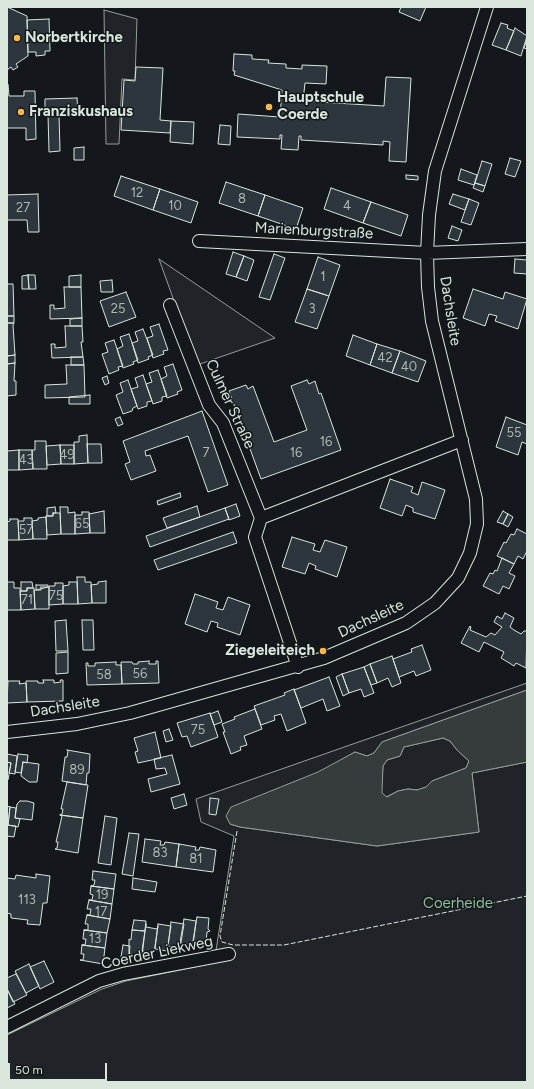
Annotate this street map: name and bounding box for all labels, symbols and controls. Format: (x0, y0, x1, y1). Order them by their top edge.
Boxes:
place label: Norbertkirche (25, 29, 123, 47)
marker: Norbertkirche (12, 33, 22, 43)
place label: Hauptschule Coerde (277, 89, 364, 124)
marker: Hauptschule Coerde (264, 102, 274, 112)
place label: Franziskushaus (29, 103, 133, 121)
marker: Franziskushaus (16, 107, 26, 117)
house number: 12 (131, 185, 143, 201)
house number: 8 (238, 191, 246, 207)
house number: 10 (168, 198, 182, 214)
house number: 4 (343, 198, 351, 214)
house number: 27 (16, 200, 30, 216)
street label: Marienburgstraße (254, 219, 374, 243)
house number: 1 (320, 269, 326, 285)
street label: Dachsleite (436, 275, 464, 347)
house number: 25 (111, 301, 125, 317)
house number: 3 (308, 301, 316, 317)
house number: 42 (377, 350, 393, 366)
street label: Culmer Straße (201, 356, 259, 452)
house number: 40 (401, 359, 417, 375)
house number: 55 (507, 425, 521, 441)
house number: 16 (320, 434, 332, 450)
house number: 7 (203, 445, 209, 461)
house number: 16 (290, 445, 302, 461)
house number: 49 (59, 447, 75, 463)
house number: 43 (18, 452, 34, 468)
house number: 65 (75, 516, 89, 532)
house number: 57 (19, 522, 33, 538)
house number: 75 (49, 588, 63, 604)
house number: 71 (21, 592, 33, 608)
street label: Dachsleite (335, 596, 407, 642)
place label: Ziegeleiteich (225, 642, 315, 660)
marker: Ziegeleiteich (318, 646, 328, 656)
house number: 56 (133, 666, 147, 682)
house number: 58 (96, 667, 112, 683)
street label: Dachsleite (29, 693, 101, 721)
house number: 75 (191, 722, 205, 738)
house number: 89 (69, 762, 85, 778)
house number: 83 (152, 845, 168, 861)
house number: 81 (189, 851, 203, 867)
house number: 19 (96, 887, 108, 903)
house number: 113 (18, 892, 36, 908)
park label: Coerheide (423, 895, 493, 913)
house number: 17 (95, 904, 107, 920)
house number: 13 (89, 931, 101, 947)
street label: Coerder Liekweg (99, 932, 215, 974)
scale bar (10, 1055, 109, 1081)
text: 50 m (15, 1063, 43, 1077)

